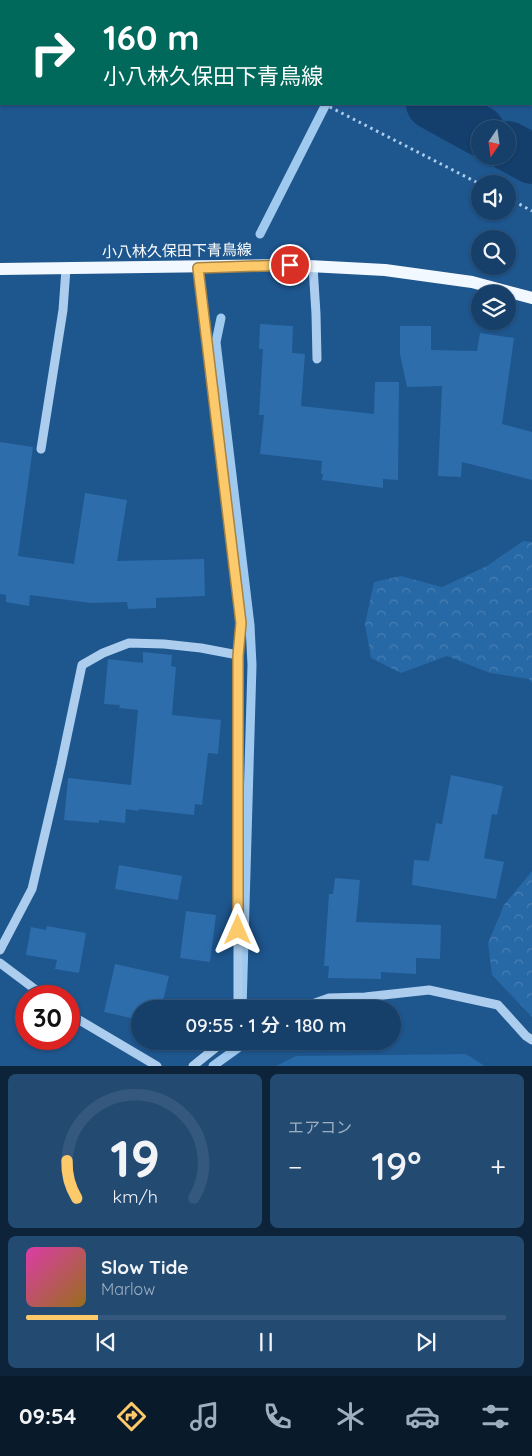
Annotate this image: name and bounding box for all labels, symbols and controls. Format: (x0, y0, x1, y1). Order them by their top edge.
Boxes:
text: 160 m (103, 15, 200, 59)
icon: right (20, 20, 85, 85)
text: 小八林久保田下青鳥線 (103, 62, 323, 90)
north arrow (471, 120, 516, 165)
map controls (471, 120, 516, 330)
button: sound (471, 175, 516, 220)
button: search (471, 230, 516, 275)
street label: 小八林久保田下青鳥線 (102, 240, 252, 261)
pin (269, 244, 311, 286)
icon: arrive (276, 251, 304, 279)
button: layers (471, 285, 516, 330)
position arrow (211, 903, 263, 955)
speed limit sign: 30 (15, 985, 80, 1050)
text: 09:55 · 1 分 · 180 m (185, 1013, 347, 1037)
text: エアコン (288, 1117, 352, 1137)
text: 19 (110, 1125, 160, 1190)
text: 19° (371, 1142, 421, 1190)
text: − (288, 1149, 303, 1184)
text: + (490, 1149, 506, 1184)
text: km/h (112, 1185, 158, 1207)
text: Slow Tide (101, 1255, 189, 1279)
text: Marlow (101, 1279, 155, 1299)
icon: previous (92, 1328, 120, 1356)
icon: pause (252, 1328, 280, 1356)
icon: next (412, 1328, 440, 1356)
icon: directions (114, 1399, 149, 1434)
icon: music (187, 1399, 222, 1434)
icon: phone (260, 1399, 295, 1434)
icon: climate (333, 1399, 368, 1434)
icon: car (405, 1399, 440, 1434)
icon: filters (478, 1399, 513, 1434)
text: 09:54 (19, 1402, 77, 1430)

